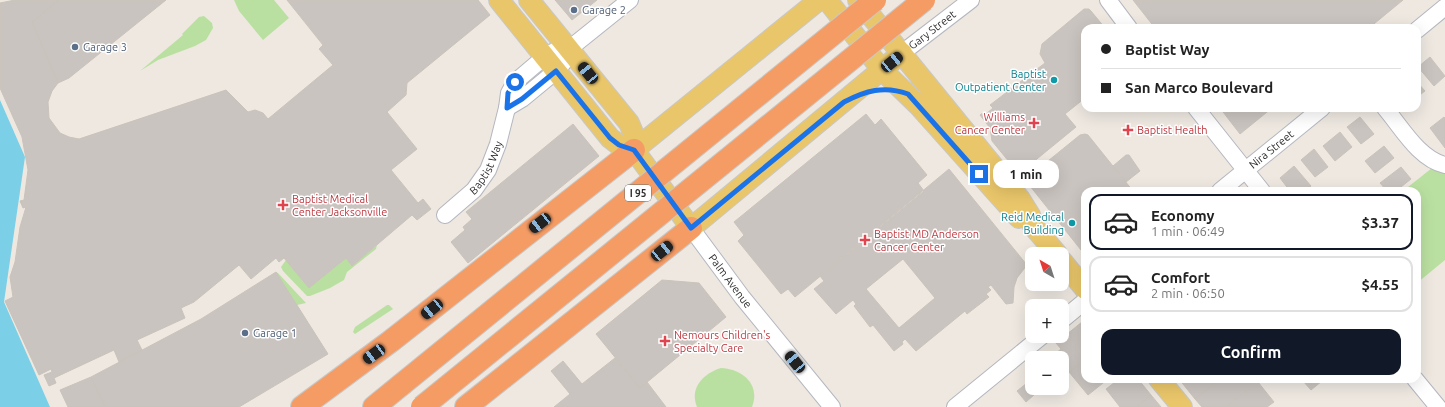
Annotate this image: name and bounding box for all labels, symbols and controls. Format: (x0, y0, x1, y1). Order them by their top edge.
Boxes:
place label: Garage 2 (582, 4, 626, 16)
marker: Garage 2 (569, 5, 579, 15)
street label: Gary Street (906, 8, 959, 52)
place label: Garage 3 (83, 41, 127, 53)
text: Baptist Way (1125, 41, 1210, 58)
marker: Garage 3 (70, 42, 80, 52)
car (879, 50, 905, 74)
car (576, 60, 600, 86)
place label: Baptist Outpatient Center (955, 68, 1047, 93)
route start (506, 73, 524, 91)
marker: Baptist Outpatient Center (1049, 75, 1059, 85)
text: San Marco Boulevard (1125, 79, 1273, 96)
place label: Williams Cancer Center (955, 111, 1026, 136)
marker: Williams Cancer Center (1028, 117, 1040, 129)
marker: Baptist Health (1122, 124, 1134, 136)
place label: Baptist Health (1137, 124, 1208, 136)
street label: Nira Street (1247, 127, 1296, 171)
street label: Baptist Way (467, 139, 505, 197)
callout: 1 min (993, 160, 1059, 188)
route end (970, 165, 988, 183)
text: 1 min (1010, 167, 1042, 181)
road number: I 95 (625, 185, 651, 201)
place label: Baptist Medical Center Jacksonville (292, 193, 387, 218)
marker: Baptist Medical Center Jacksonville (277, 199, 289, 211)
icon: car (1103, 204, 1139, 240)
text: Economy (1151, 207, 1215, 224)
car (527, 211, 553, 235)
place label: Reid Medical Building (1001, 211, 1064, 236)
text: $3.37 (1361, 214, 1399, 231)
marker: Reid Medical Building (1067, 218, 1077, 228)
text: 1 min · 06:49 (1151, 224, 1225, 238)
place label: Baptist MD Anderson Cancer Center (874, 228, 979, 253)
marker: Baptist MD Anderson Cancer Center (859, 234, 871, 246)
car (649, 239, 675, 263)
north arrow (1025, 247, 1069, 291)
map controls (1025, 247, 1069, 395)
street label: Palm Avenue (706, 252, 754, 310)
icon: car (1103, 266, 1139, 302)
text: Comfort (1151, 269, 1210, 286)
text: $4.55 (1361, 276, 1399, 293)
text: 2 min · 06:50 (1151, 286, 1225, 300)
car (419, 297, 445, 321)
button: + (1025, 299, 1069, 343)
place label: Garage 1 (253, 327, 297, 339)
marker: Garage 1 (240, 328, 250, 338)
place label: Nemours Children's Specialty Care (674, 329, 771, 354)
button: Confirm (1101, 329, 1401, 375)
marker: Nemours Children's Specialty Care (659, 335, 671, 347)
car (361, 342, 387, 366)
car (783, 349, 807, 375)
button: − (1025, 351, 1069, 395)

